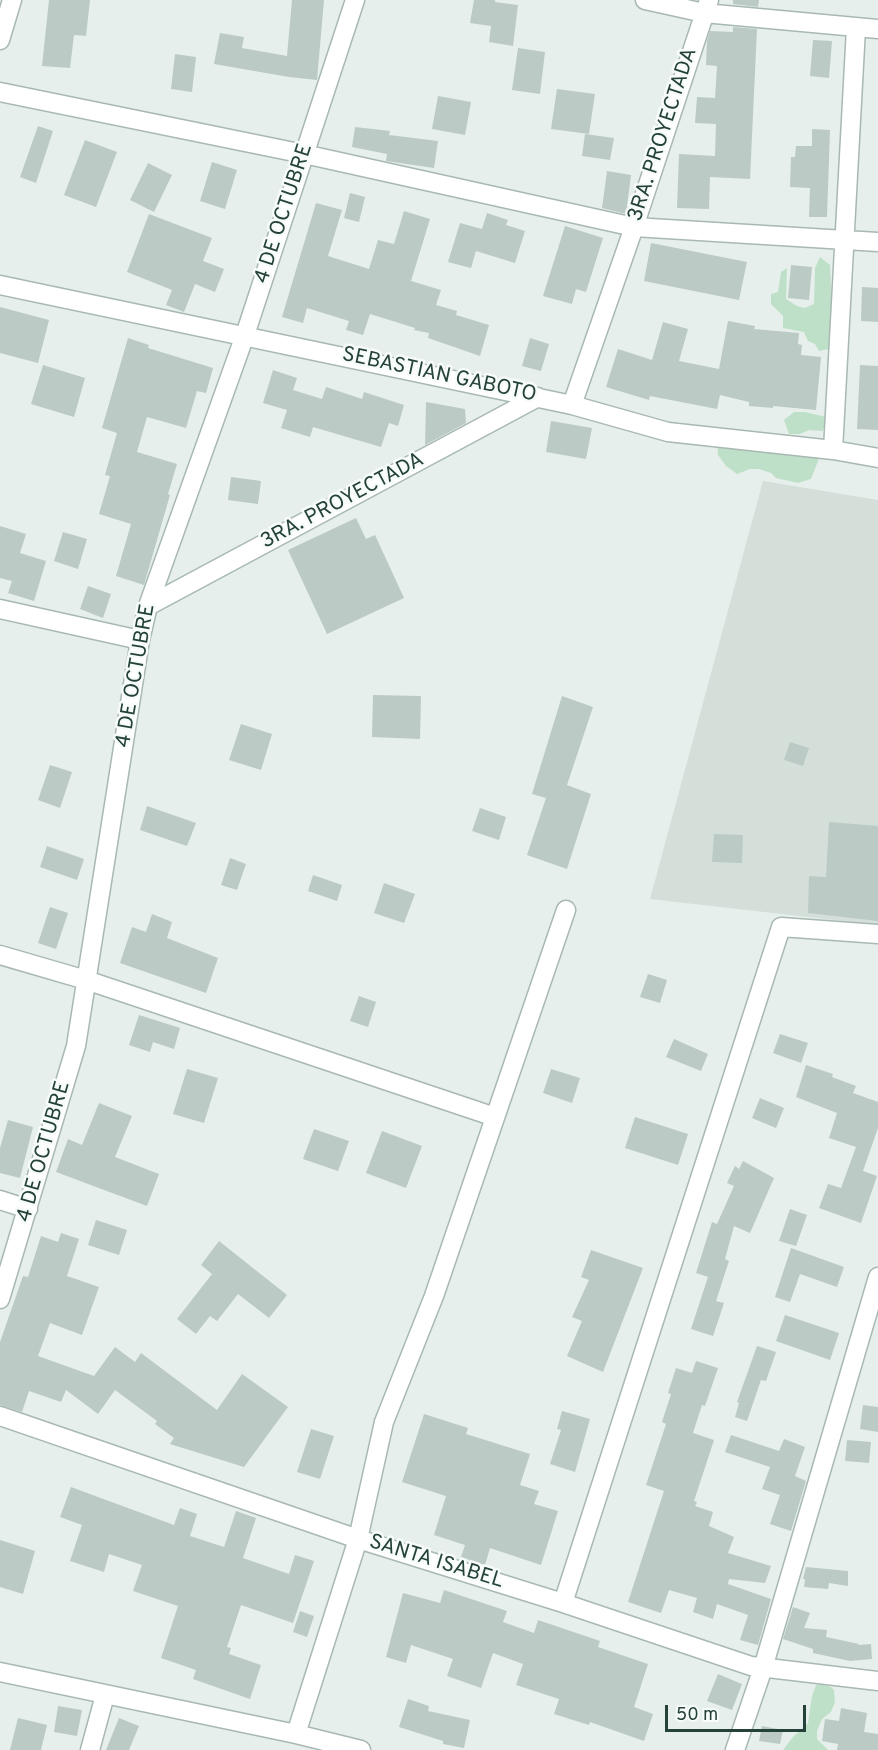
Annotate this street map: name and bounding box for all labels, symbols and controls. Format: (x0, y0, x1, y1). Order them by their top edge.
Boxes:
street label: 3RA. PROYECTADA (624, 45, 704, 225)
street label: 4 DE OCTUBRE (251, 141, 319, 287)
street label: SEBASTIAN GABOTO (339, 343, 539, 409)
street label: 3RA. PROYECTADA (257, 448, 429, 556)
street label: 4 DE OCTUBRE (112, 602, 162, 750)
street label: 4 DE OCTUBRE (13, 1079, 77, 1225)
street label: SANTA ISABEL (366, 1531, 506, 1595)
scale bar (668, 1693, 809, 1731)
text: 50 m (676, 1704, 718, 1727)

